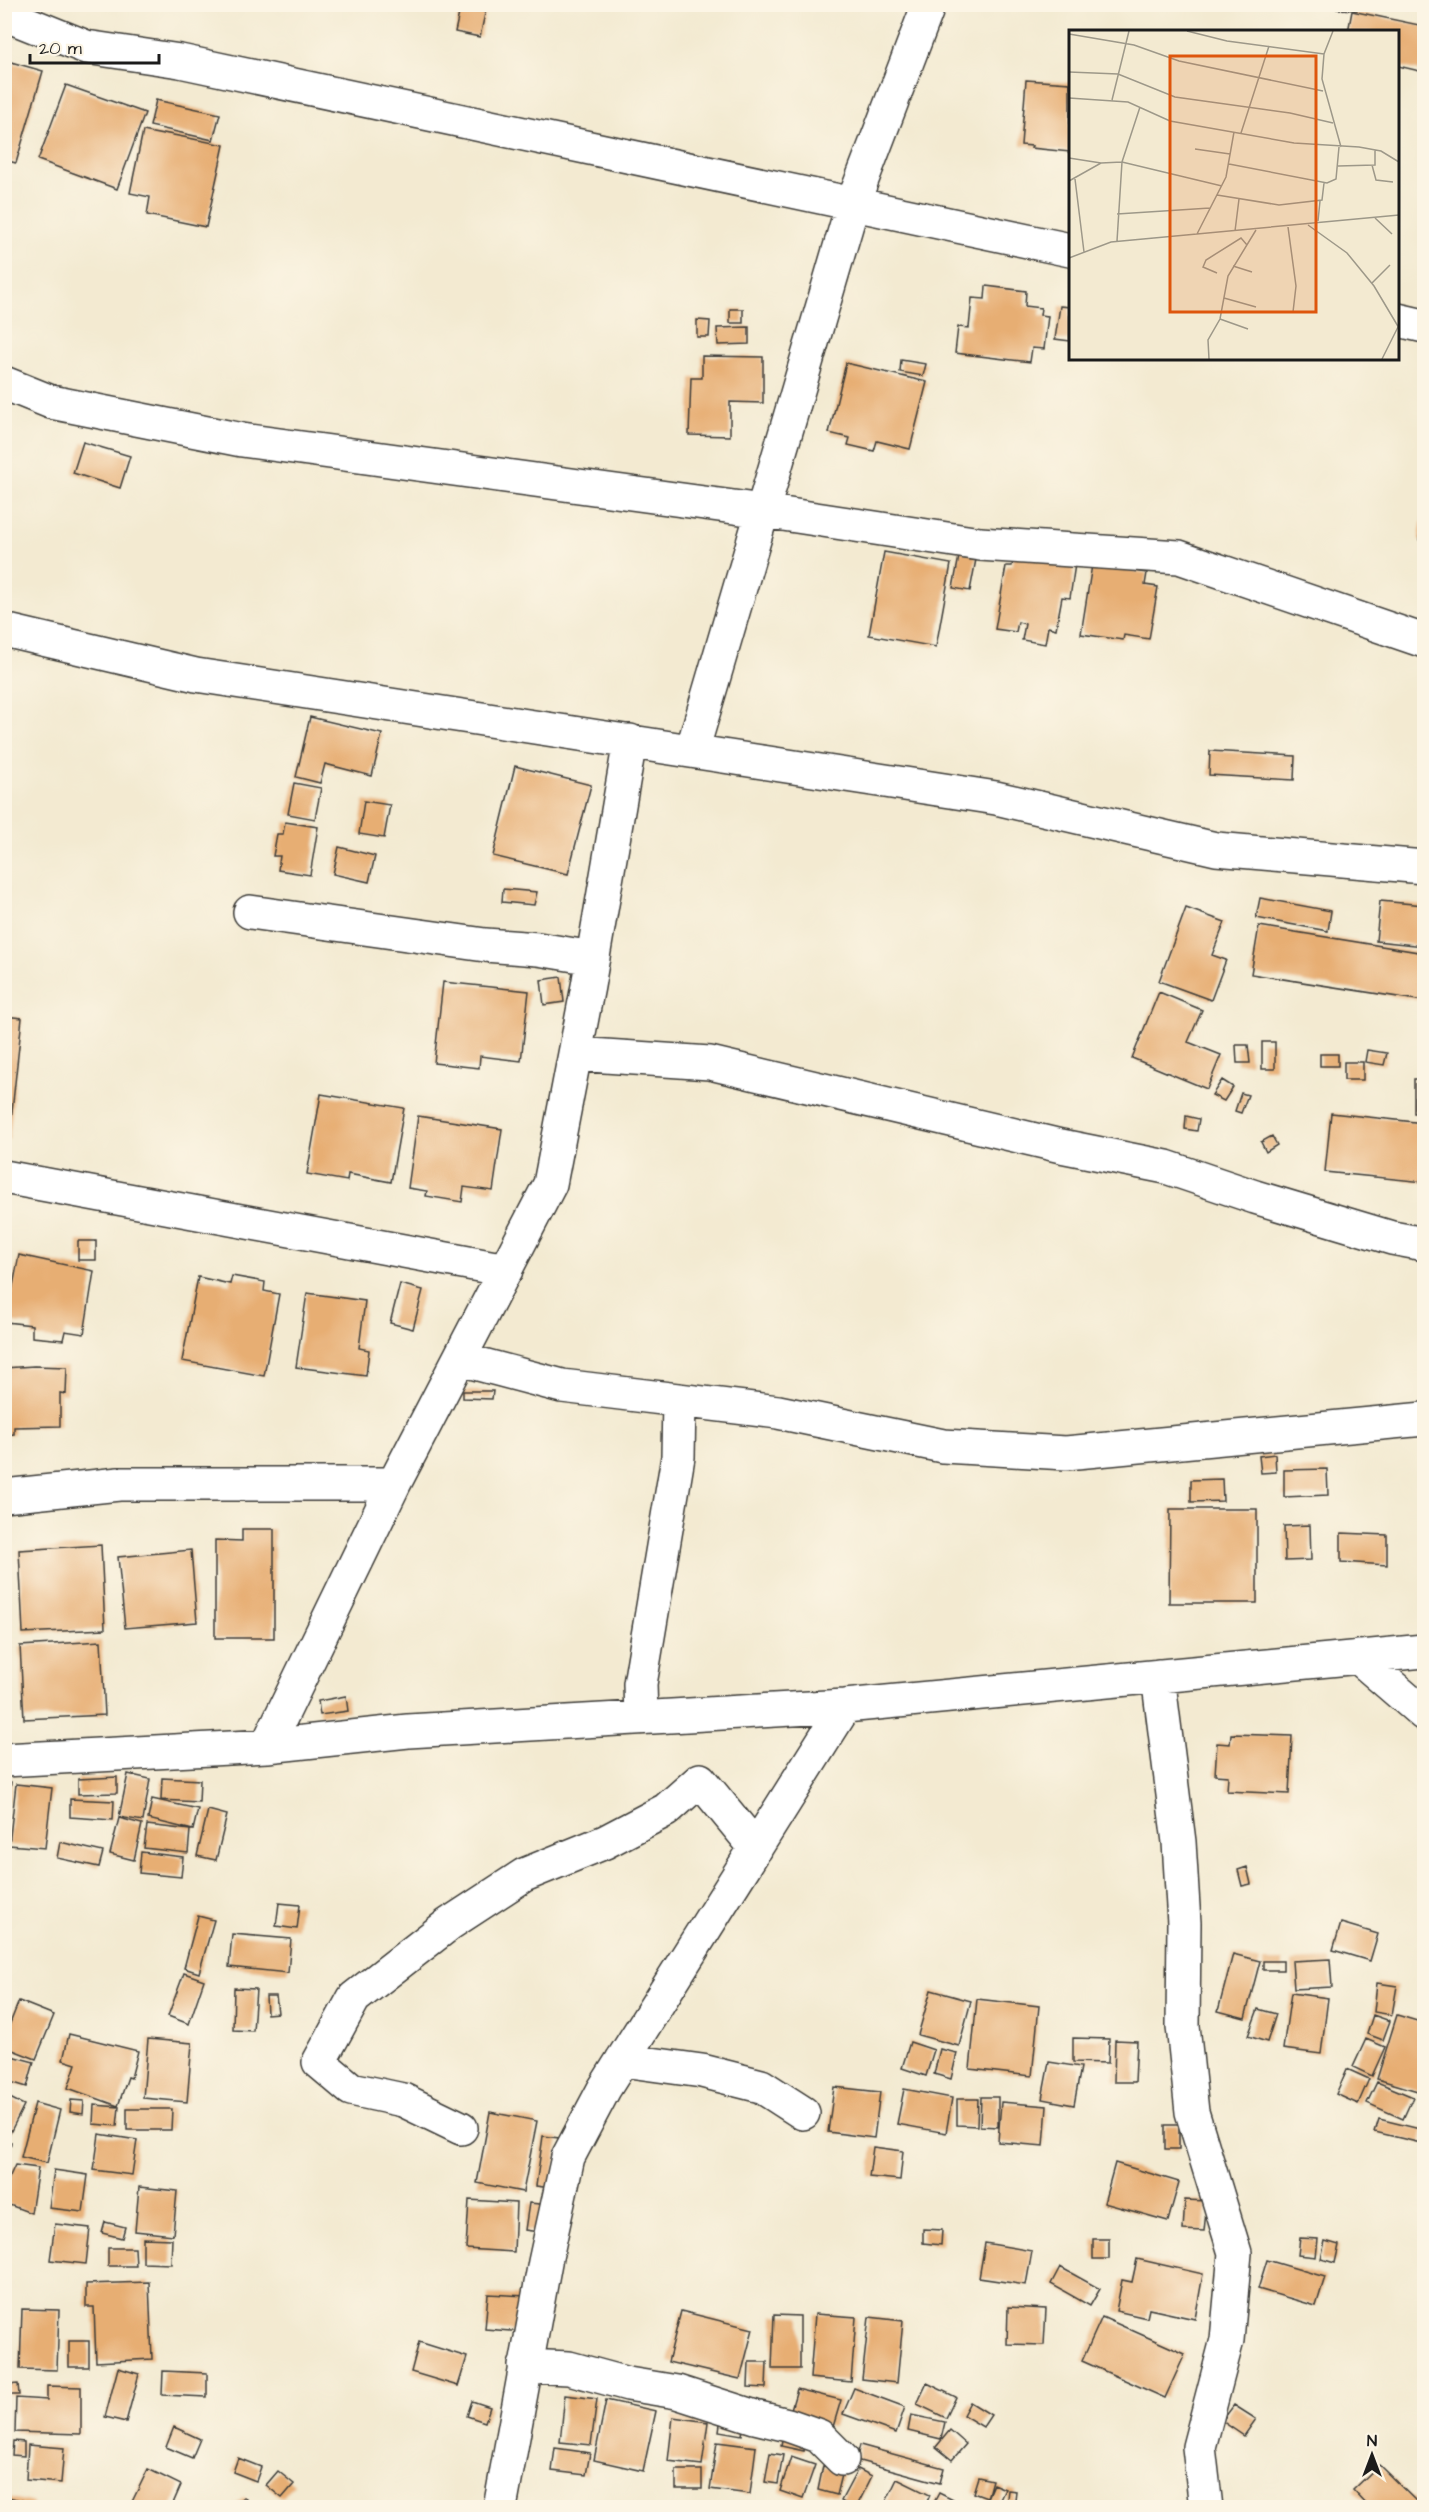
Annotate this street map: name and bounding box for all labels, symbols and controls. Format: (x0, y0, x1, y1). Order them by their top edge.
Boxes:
scale bar (30, 27, 159, 65)
inset map (1069, 30, 1399, 360)
text: 20 m (39, 36, 82, 61)
north arrow (1342, 2425, 1402, 2485)
text: N (1367, 2430, 1377, 2452)

